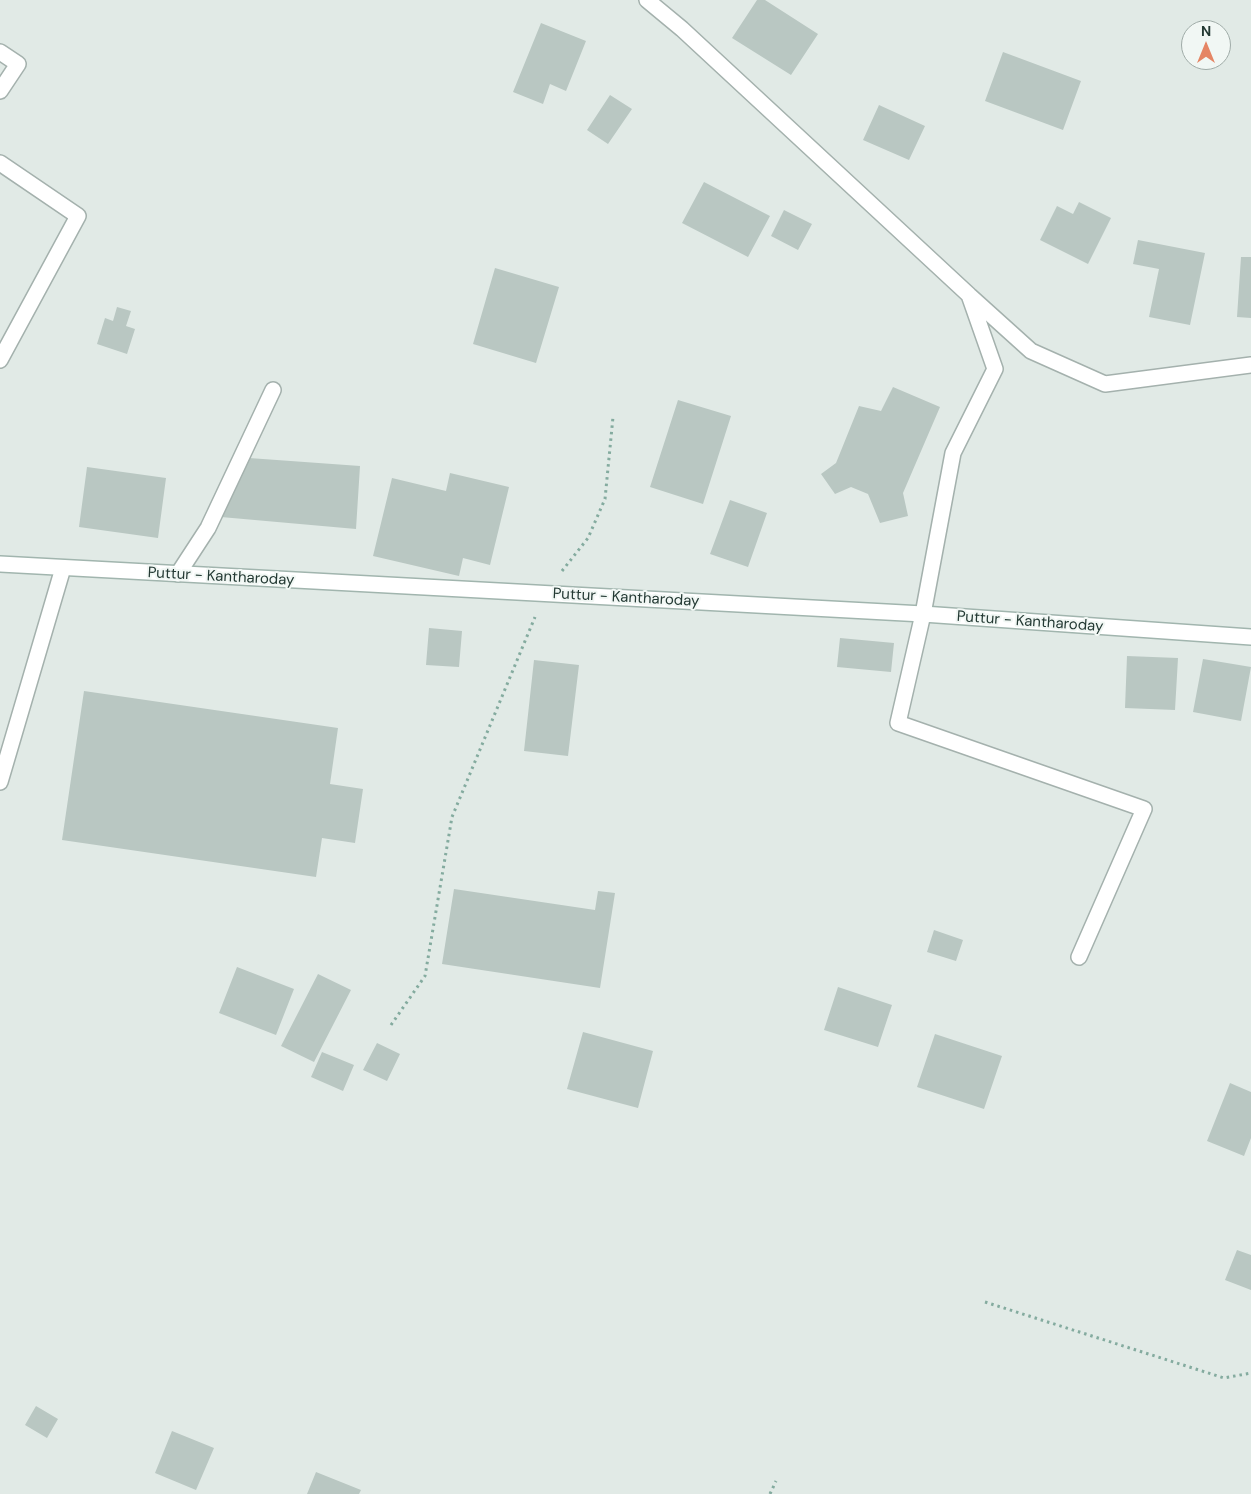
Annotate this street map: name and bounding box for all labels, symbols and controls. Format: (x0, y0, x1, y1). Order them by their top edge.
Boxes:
north arrow (1181, 20, 1231, 70)
text: N (1201, 22, 1211, 40)
street label: Puttur - Kantharoday (147, 564, 295, 590)
street label: Puttur - Kantharoday (552, 585, 700, 611)
street label: Puttur - Kantharoday (956, 608, 1104, 636)

